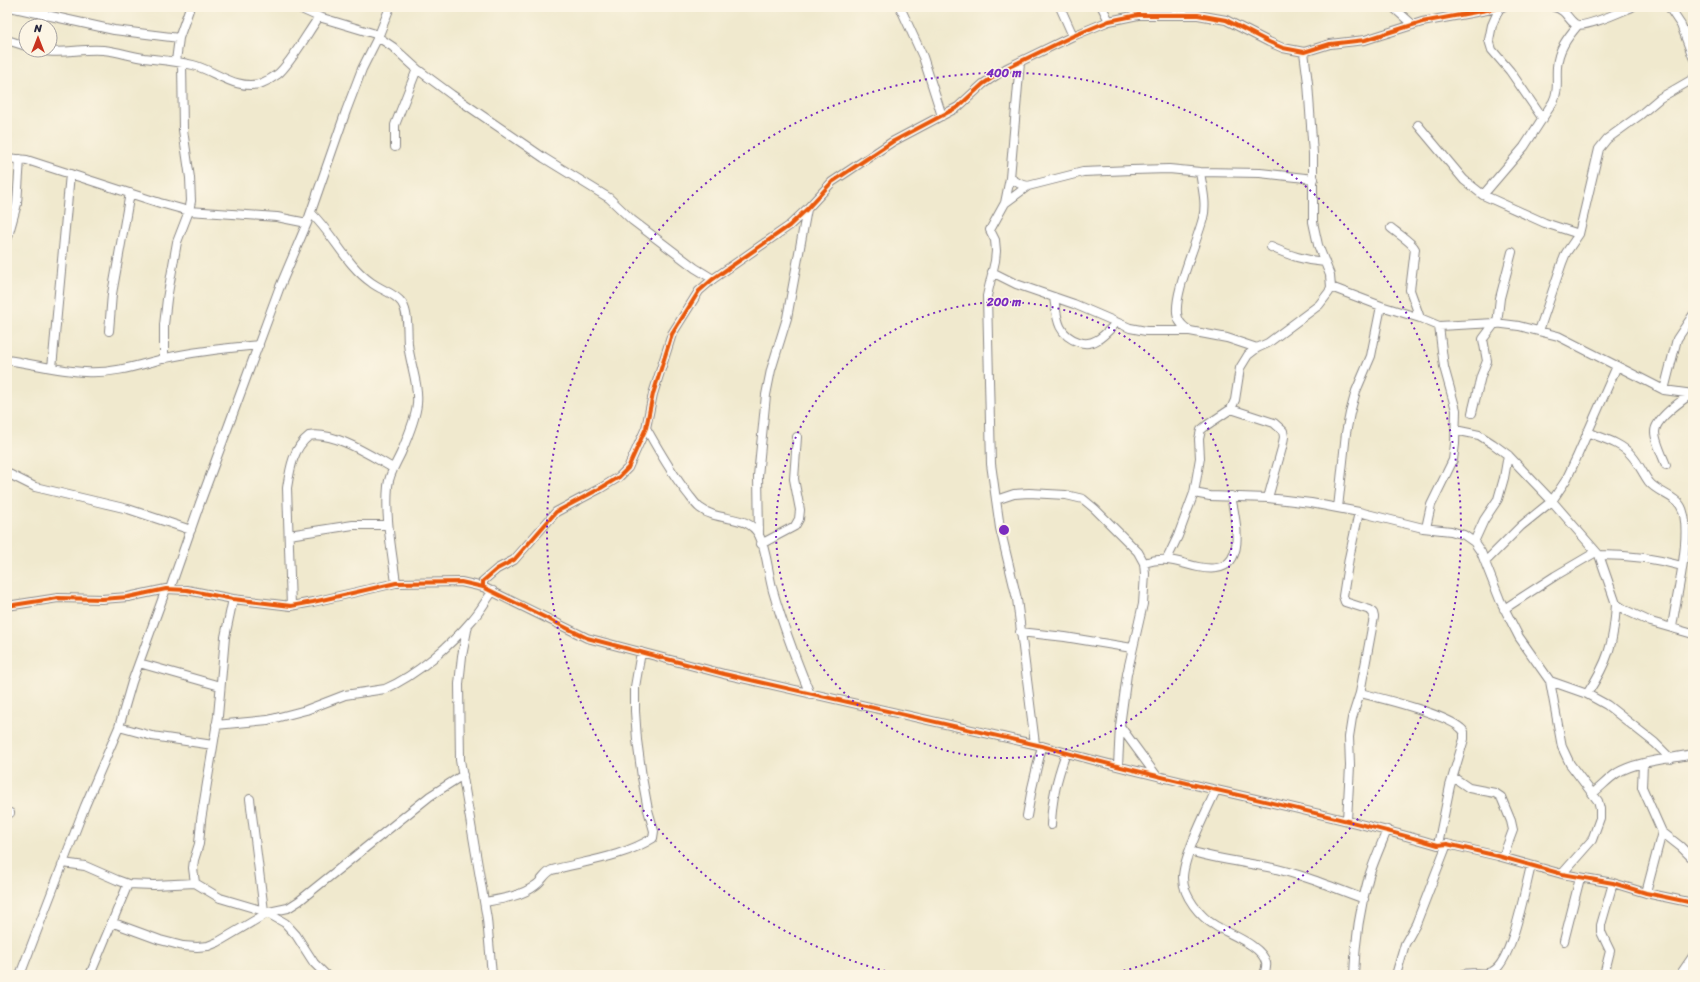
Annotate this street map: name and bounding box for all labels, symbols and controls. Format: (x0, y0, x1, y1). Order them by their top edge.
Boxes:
north arrow (18, 18, 58, 58)
text: N (33, 19, 42, 38)
text: 400 m (985, 62, 1022, 84)
text: 200 m (986, 291, 1022, 313)
centre of rings (997, 523, 1011, 537)

